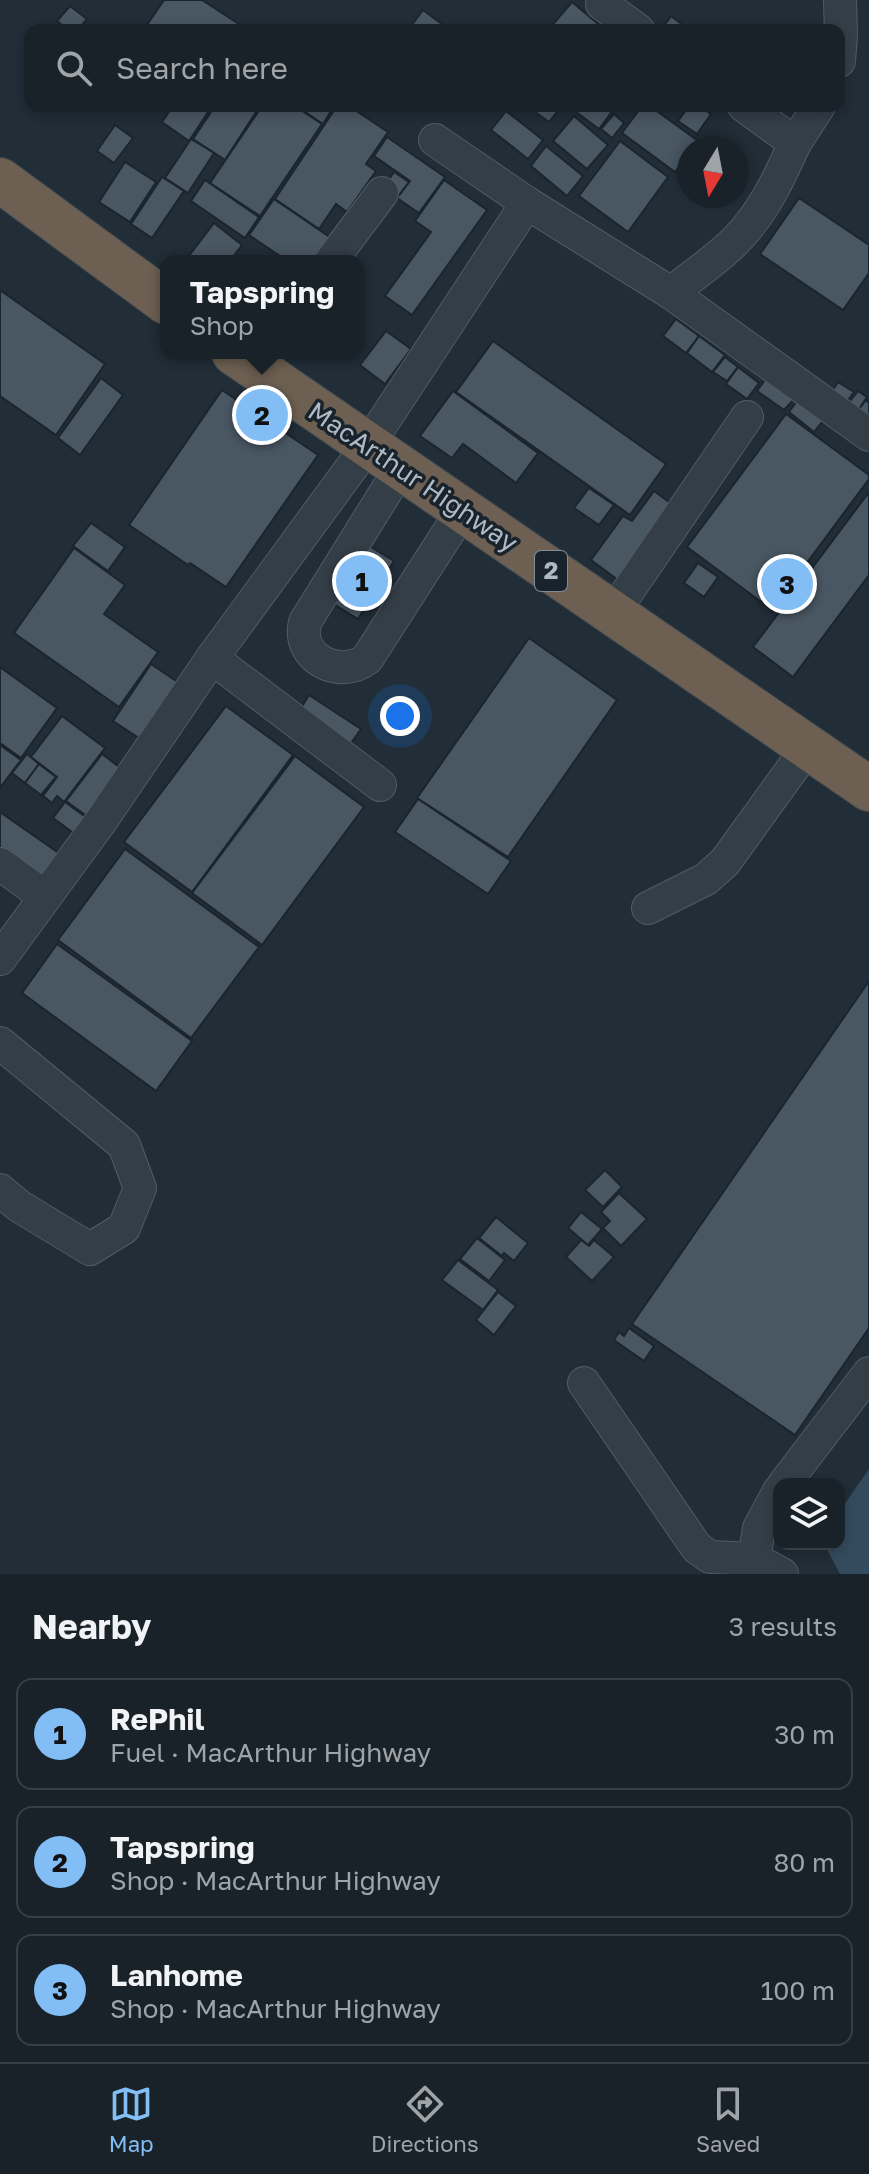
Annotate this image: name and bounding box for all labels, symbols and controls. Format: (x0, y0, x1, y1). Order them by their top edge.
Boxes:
search box (24, 24, 845, 112)
icon: search (52, 46, 96, 90)
text: Search here (116, 50, 288, 86)
north arrow (677, 136, 749, 208)
popup (160, 255, 364, 359)
text: Tapspring (190, 274, 334, 310)
text: Shop (190, 310, 254, 341)
pin: 2 (236, 385, 288, 445)
street label: MacArthur Highway (303, 395, 524, 558)
pin: 1 (336, 551, 388, 611)
road number: 2 (535, 551, 567, 591)
pin: 3 (761, 554, 813, 614)
your location (380, 696, 420, 736)
map controls (773, 1478, 845, 1550)
button: layers (773, 1478, 845, 1550)
text: Nearby (32, 1606, 152, 1646)
text: 3 results (729, 1611, 837, 1642)
text: RePhil (110, 1701, 205, 1737)
text: 1 (53, 1719, 67, 1750)
text: 30 m (774, 1719, 835, 1750)
text: Fuel · MacArthur Highway (110, 1737, 431, 1768)
text: Tapspring (110, 1829, 255, 1865)
text: 2 (52, 1847, 68, 1878)
text: 80 m (774, 1847, 835, 1878)
text: Shop · MacArthur Highway (110, 1865, 441, 1896)
text: Lanhome (110, 1957, 243, 1993)
text: 3 (52, 1975, 68, 2006)
text: 100 m (761, 1975, 835, 2006)
text: Shop · MacArthur Highway (110, 1993, 441, 2024)
tab: Map (109, 2082, 154, 2157)
tab: Directions (371, 2082, 479, 2157)
tab: Saved (696, 2082, 760, 2157)

